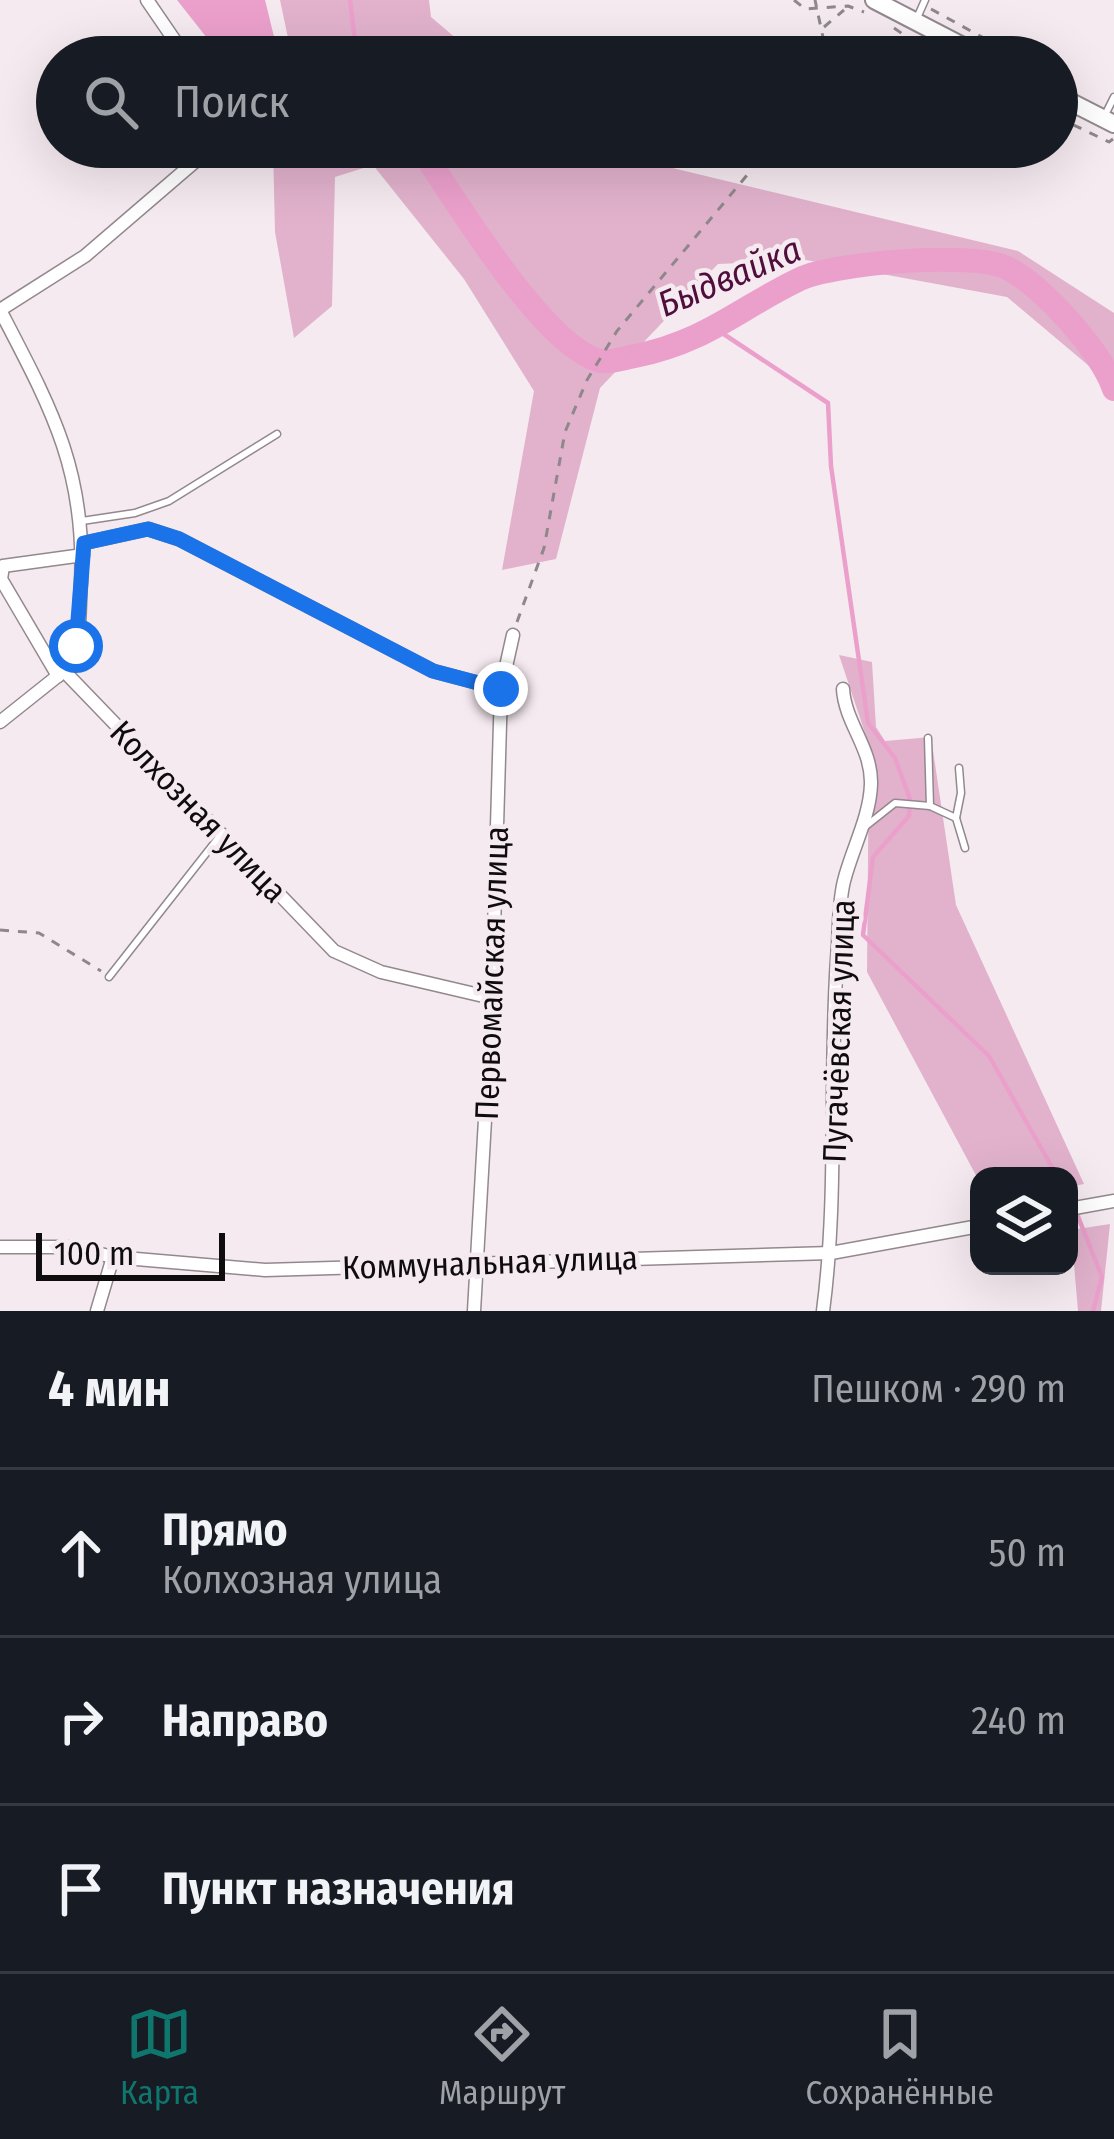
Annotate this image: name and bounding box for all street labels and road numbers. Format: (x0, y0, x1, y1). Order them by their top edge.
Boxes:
street label: Колхозная улица (102, 713, 295, 911)
street label: Первомайская улица (467, 826, 517, 1120)
street label: Пугачёвская улица (814, 899, 864, 1163)
street label: Коммунальная улица (342, 1238, 639, 1288)

